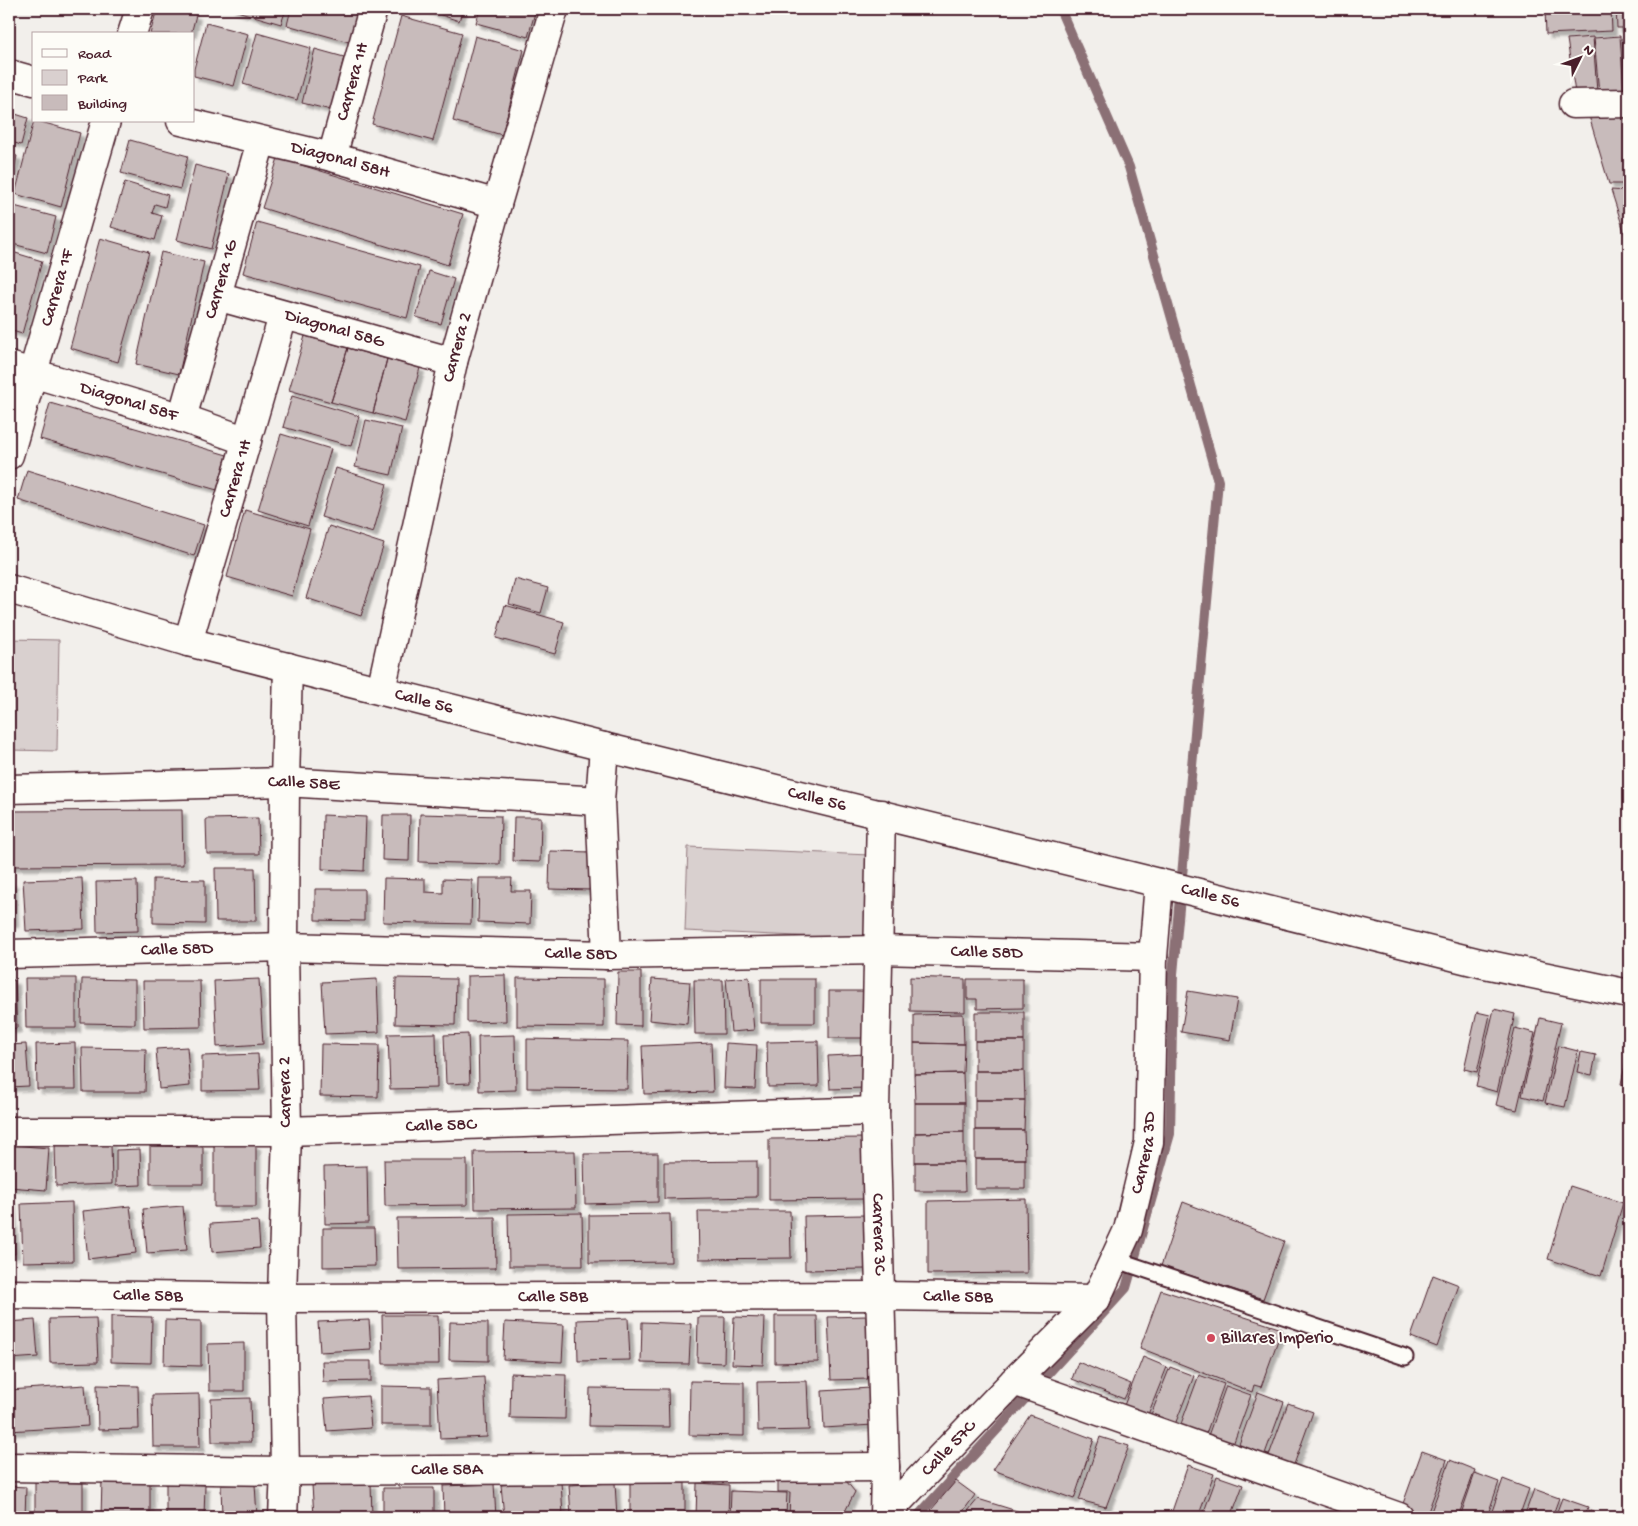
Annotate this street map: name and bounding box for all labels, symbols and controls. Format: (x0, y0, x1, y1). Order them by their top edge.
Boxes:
legend (32, 32, 195, 122)
north arrow (1556, 32, 1606, 82)
street label: Carrera 1H (332, 40, 374, 123)
text: N (1578, 42, 1597, 60)
text: Road (78, 46, 112, 64)
text: Park (77, 70, 108, 88)
text: Building (77, 96, 127, 114)
street label: Diagonal 58H (288, 137, 393, 184)
street label: Carrera 1G (200, 237, 243, 321)
street label: Carrera 1F (36, 246, 79, 329)
street label: Diagonal 58G (281, 305, 387, 353)
street label: Carrera 2 (438, 310, 477, 384)
street label: Diagonal 58F (77, 377, 181, 427)
street label: Carrera 1H (214, 437, 257, 520)
street label: Calle 56 (392, 684, 456, 719)
street label: Calle 58E (268, 771, 341, 796)
street label: Calle 56 (785, 782, 849, 817)
street label: Calle 56 (1179, 878, 1243, 913)
street label: Calle 58D (141, 938, 214, 961)
street label: Calle 58D (950, 941, 1023, 964)
street label: Calle 58D (544, 943, 617, 966)
street label: Carrera 2 (275, 1056, 297, 1128)
street label: Carrera 3D (1126, 1111, 1160, 1196)
street label: Calle 58C (405, 1114, 478, 1137)
street label: Carrera 3C (867, 1193, 890, 1276)
street label: Calle 58B (113, 1285, 184, 1307)
street label: Calle 58B (518, 1286, 589, 1308)
street label: Calle 58B (923, 1286, 994, 1308)
place label: Billares Imperio (1220, 1328, 1333, 1349)
marker: Billares Imperio (1205, 1332, 1217, 1344)
street label: Calle 57C (917, 1415, 982, 1481)
street label: Calle 58A (411, 1459, 484, 1481)

